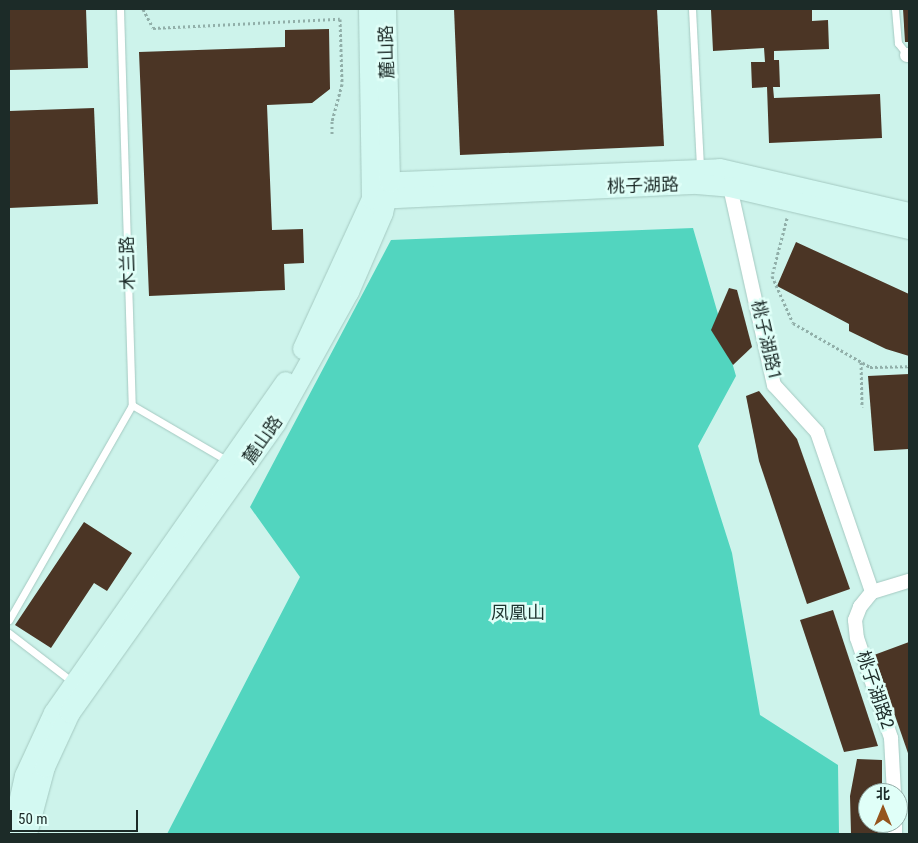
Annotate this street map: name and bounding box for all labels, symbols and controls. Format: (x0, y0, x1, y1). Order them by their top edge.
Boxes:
street label: 麓山路 (375, 25, 399, 79)
street label: 桃子湖路 (607, 174, 679, 198)
street label: 木兰路 (116, 236, 140, 290)
street label: 桃子湖路1 (746, 298, 786, 382)
street label: 麓山路 (239, 412, 287, 468)
park label: 凤凰山 (491, 602, 545, 624)
street label: 桃子湖路2 (852, 648, 898, 732)
north arrow (858, 783, 908, 833)
text: 北 (876, 786, 890, 802)
scale bar (12, 800, 140, 832)
text: 50 m (18, 810, 48, 828)

